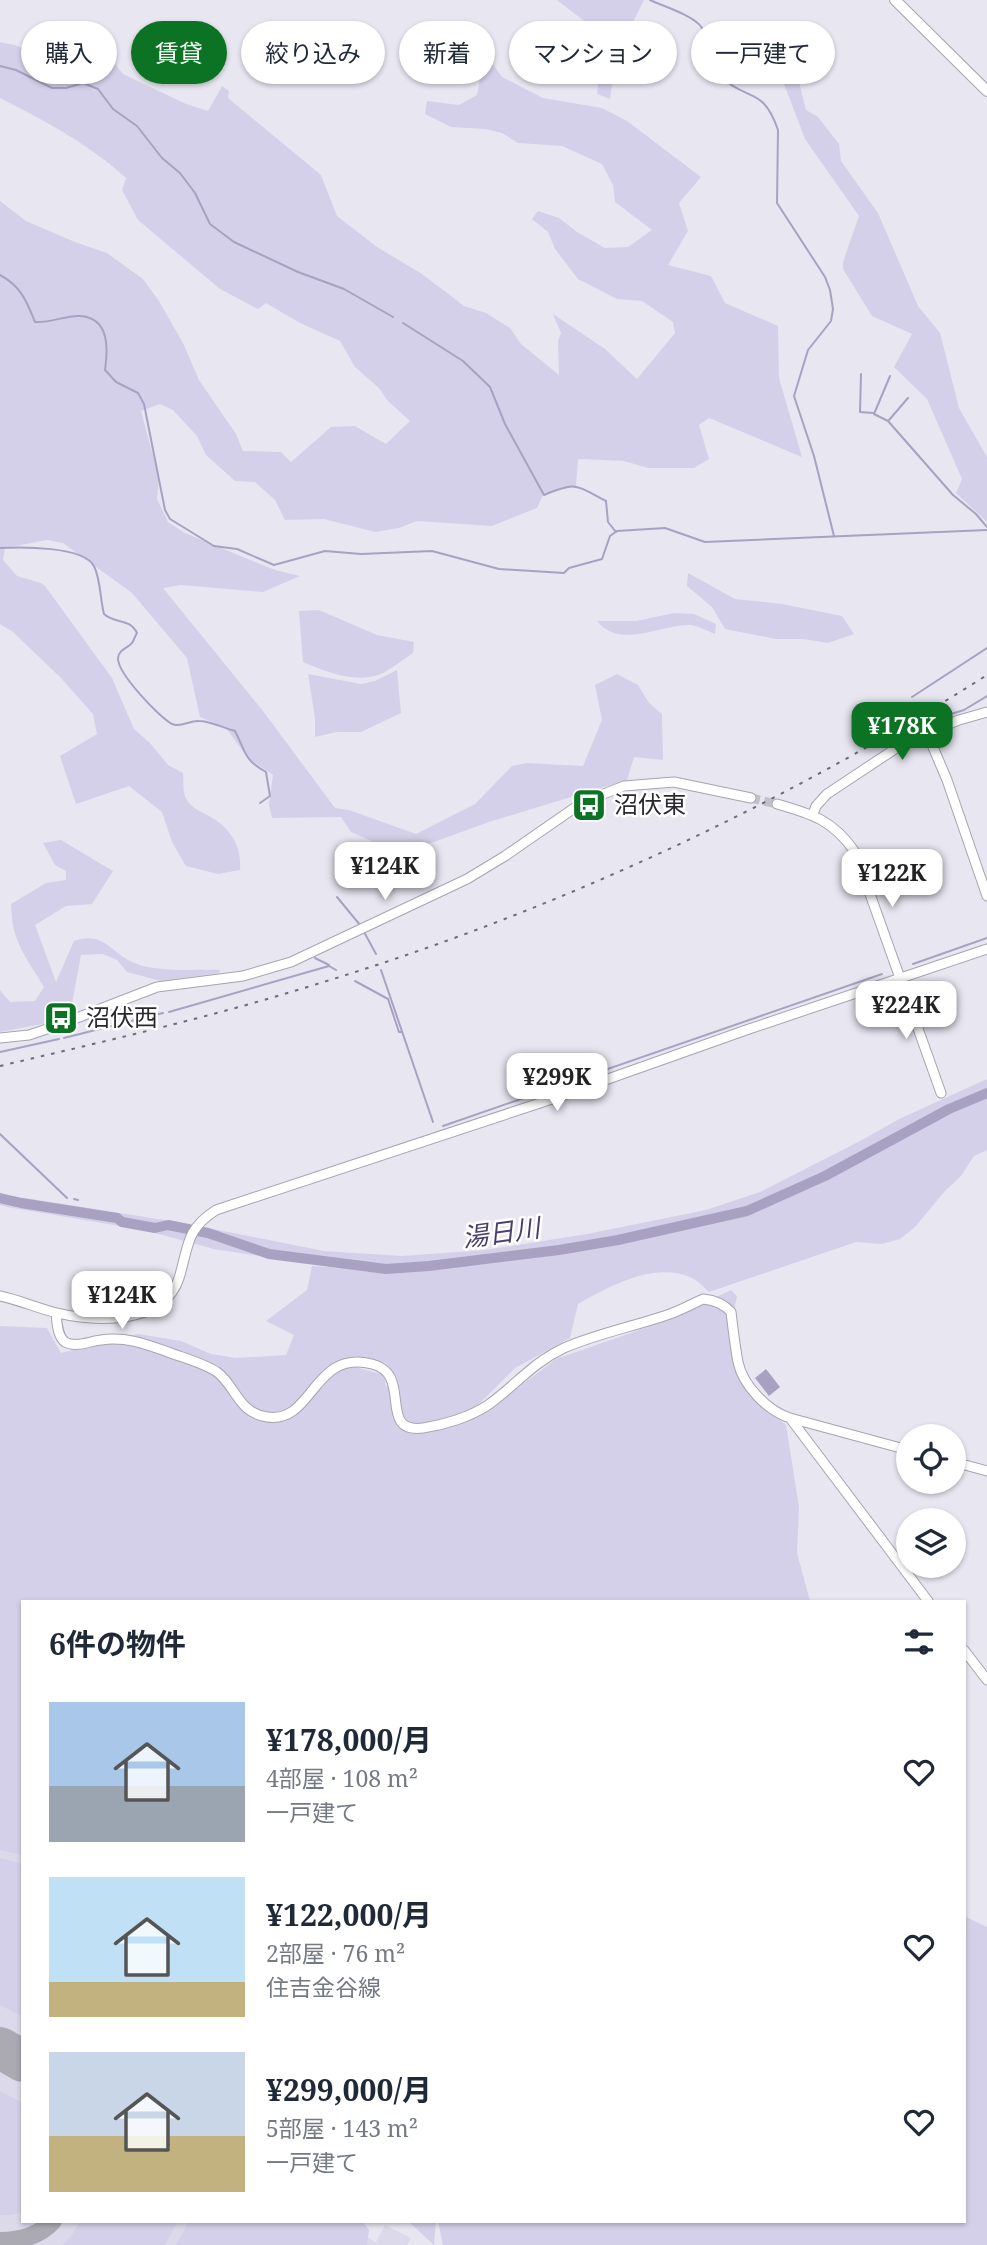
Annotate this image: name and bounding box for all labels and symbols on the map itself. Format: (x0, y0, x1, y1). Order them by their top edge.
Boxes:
pin: ¥178K (853, 702, 951, 762)
bus stop icon: 沼伏東 (570, 786, 608, 824)
place label: 沼伏東 (614, 787, 686, 820)
pin: ¥124K (336, 842, 434, 902)
pin: ¥122K (843, 850, 941, 909)
pin: ¥224K (857, 982, 955, 1041)
bus stop icon: 沼伏西 (42, 999, 80, 1037)
place label: 沼伏西 (86, 1000, 158, 1033)
pin: ¥299K (508, 1054, 606, 1113)
water label: 湯日川 (460, 1208, 545, 1255)
pin: ¥124K (73, 1272, 171, 1331)

